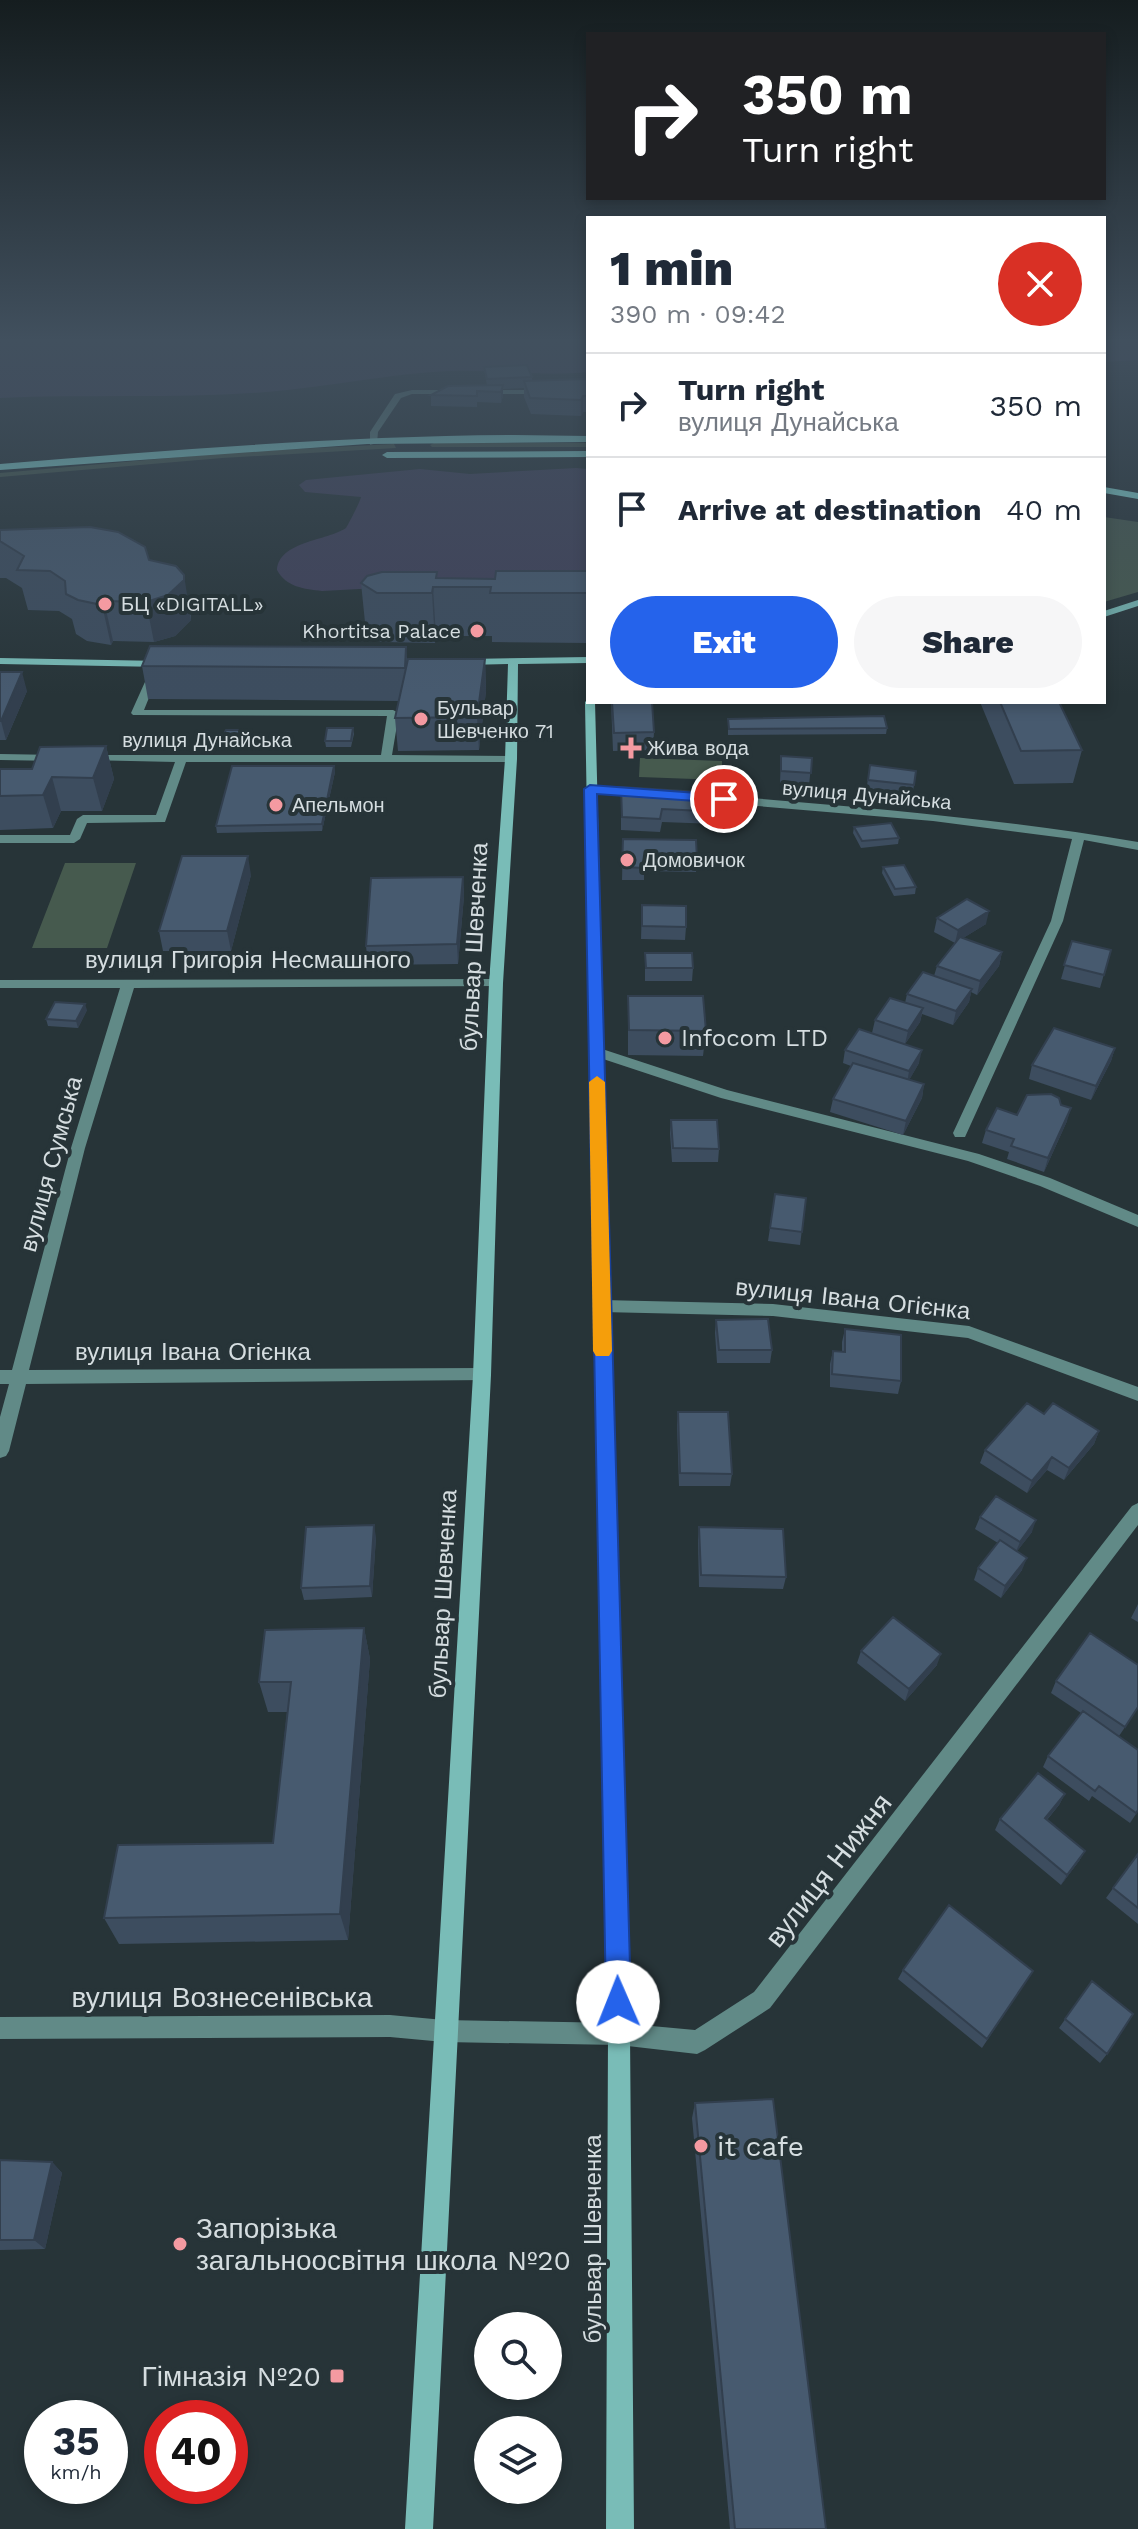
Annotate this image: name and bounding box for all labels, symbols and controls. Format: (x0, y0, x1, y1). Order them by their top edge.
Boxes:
text: 350 m (742, 62, 913, 128)
icon: right (610, 64, 714, 168)
text: Turn right (742, 129, 913, 171)
text: 1 min (610, 240, 733, 297)
button: close (998, 242, 1082, 326)
text: 390 m · 09:42 (610, 299, 786, 329)
text: Turn right (678, 372, 824, 407)
icon: right (610, 383, 654, 427)
text: 350 m (990, 388, 1082, 423)
text: вулиця Дунайська (678, 407, 899, 437)
icon: arrive (610, 487, 654, 531)
text: Arrive at destination (678, 492, 982, 527)
text: 40 m (1006, 492, 1082, 527)
place label: БЦ «DIGITALL» (121, 592, 264, 616)
marker: БЦ «DIGITALL» (96, 595, 114, 613)
button: Exit (610, 596, 838, 688)
button: Share (854, 596, 1082, 688)
place label: Khortitsa Palace (302, 619, 461, 643)
marker: Khortitsa Palace (468, 622, 486, 640)
place label: Бульвар Шевченко 71 (437, 696, 554, 743)
marker: Бульвар Шевченко 71 (412, 710, 430, 728)
street label: вулиця Дунайська (122, 728, 293, 752)
place label: Жива вода (647, 736, 750, 760)
marker: Жива вода (622, 739, 640, 757)
pin (690, 765, 758, 833)
street label: вулиця Дунайська (781, 776, 953, 814)
icon: arrive (702, 777, 746, 821)
place label: Апельмон (292, 793, 385, 817)
marker: Апельмон (267, 796, 285, 814)
street label: бульвар Шевченка (455, 841, 493, 1052)
place label: Домовичок (643, 848, 745, 872)
marker: Домовичок (618, 851, 636, 869)
street label: вулиця Григорія Несмашного (85, 946, 411, 974)
place label: Infocom LTD (681, 1024, 828, 1052)
marker: Infocom LTD (656, 1029, 674, 1047)
street label: вулиця Сумська (14, 1073, 88, 1255)
street label: вулиця Івана Огієнка (734, 1273, 972, 1325)
street label: вулиця Івана Огієнка (75, 1338, 312, 1366)
street label: бульвар Шевченка (424, 1488, 462, 1699)
street label: вулиця Нижня (758, 1787, 899, 1954)
position arrow (576, 1960, 660, 2044)
street label: вулиця Вознесенівська (71, 1981, 373, 2014)
place label: it cafe (717, 2130, 804, 2163)
street label: бульвар Шевченка (579, 2134, 607, 2344)
marker: it cafe (692, 2137, 710, 2155)
place label: Запорізька загальноосвітня школа №20 (196, 2212, 571, 2277)
marker: Запорізька загальноосвітня школа №20 (171, 2235, 189, 2253)
map controls (474, 2312, 562, 2504)
button: search (474, 2312, 562, 2400)
place label: Гімназія №20 (142, 2360, 321, 2393)
marker: Гімназія №20 (328, 2367, 346, 2385)
speed limit sign: 40 (144, 2400, 248, 2504)
button: layers (474, 2416, 562, 2504)
text: 35 (52, 2418, 100, 2465)
text: km/h (50, 2460, 102, 2484)

